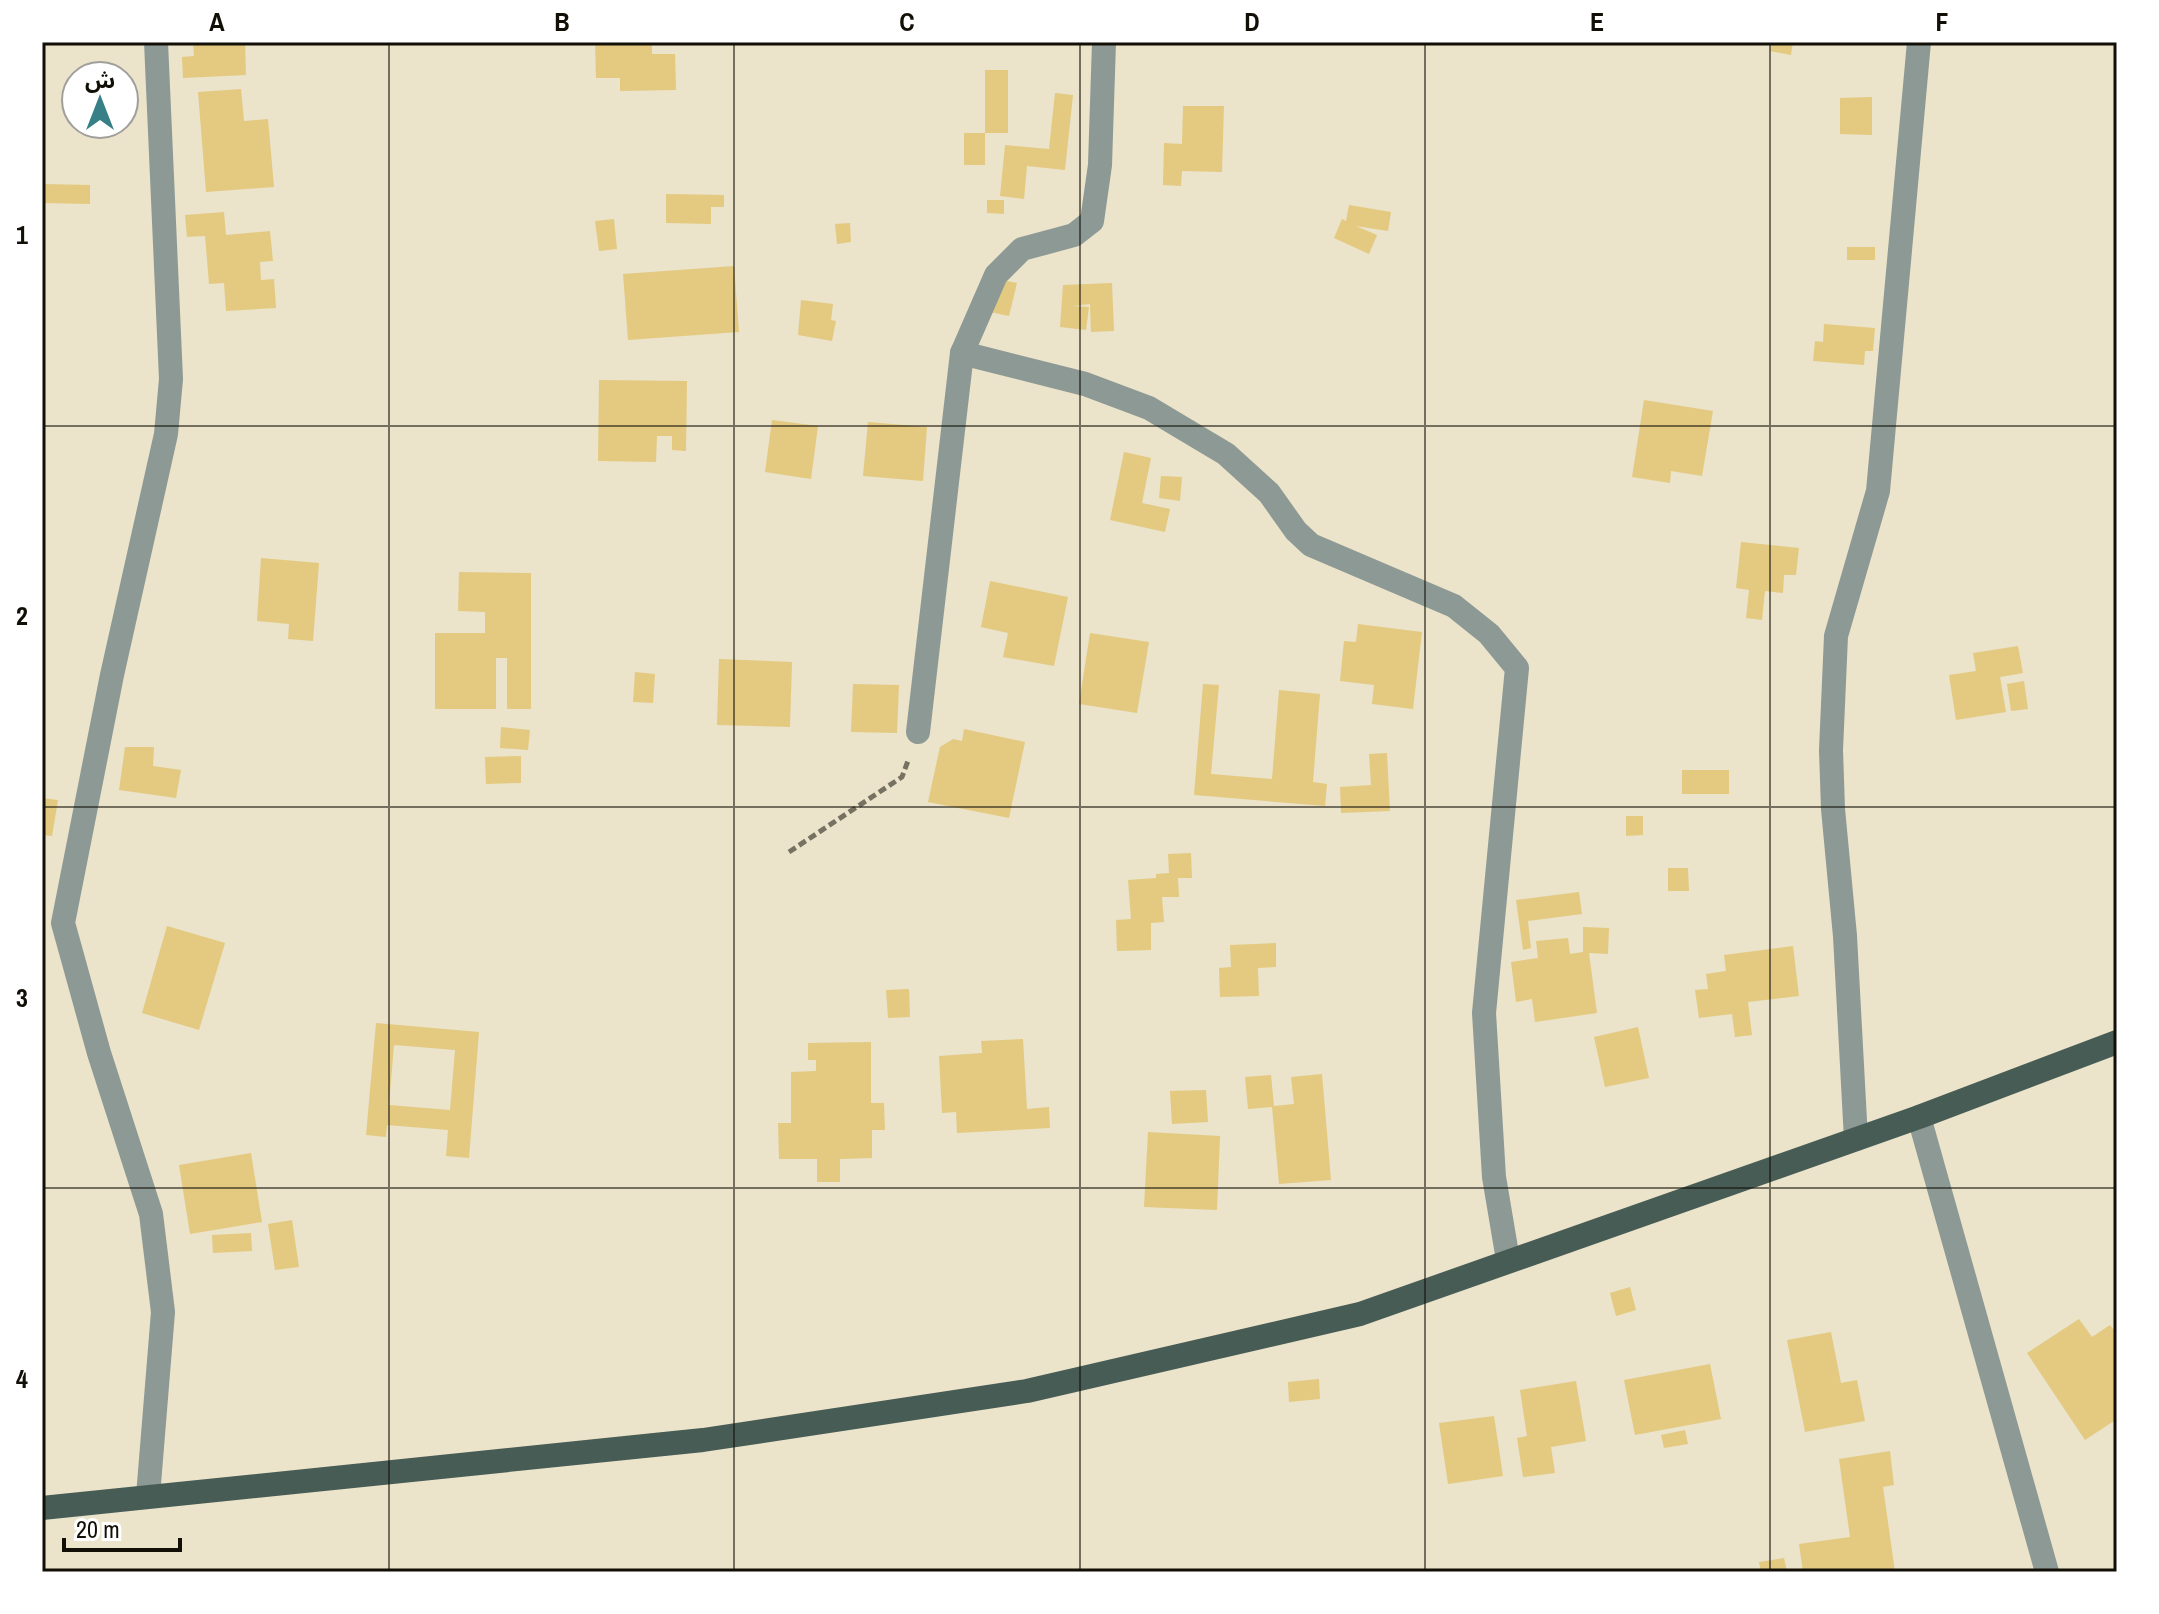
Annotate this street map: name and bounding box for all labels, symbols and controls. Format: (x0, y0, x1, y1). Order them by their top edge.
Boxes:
text: A (209, 4, 225, 39)
text: B (554, 4, 570, 39)
text: C (899, 4, 915, 39)
text: D (1244, 4, 1260, 39)
text: E (1590, 4, 1604, 39)
text: F (1935, 4, 1949, 39)
north arrow (60, 60, 140, 140)
text: ش (85, 65, 115, 95)
text: 1 (16, 217, 28, 252)
text: 2 (16, 598, 28, 633)
text: 3 (16, 980, 28, 1015)
text: 4 (16, 1361, 28, 1396)
scale bar (64, 1502, 180, 1552)
text: 20 m (76, 1513, 120, 1545)

